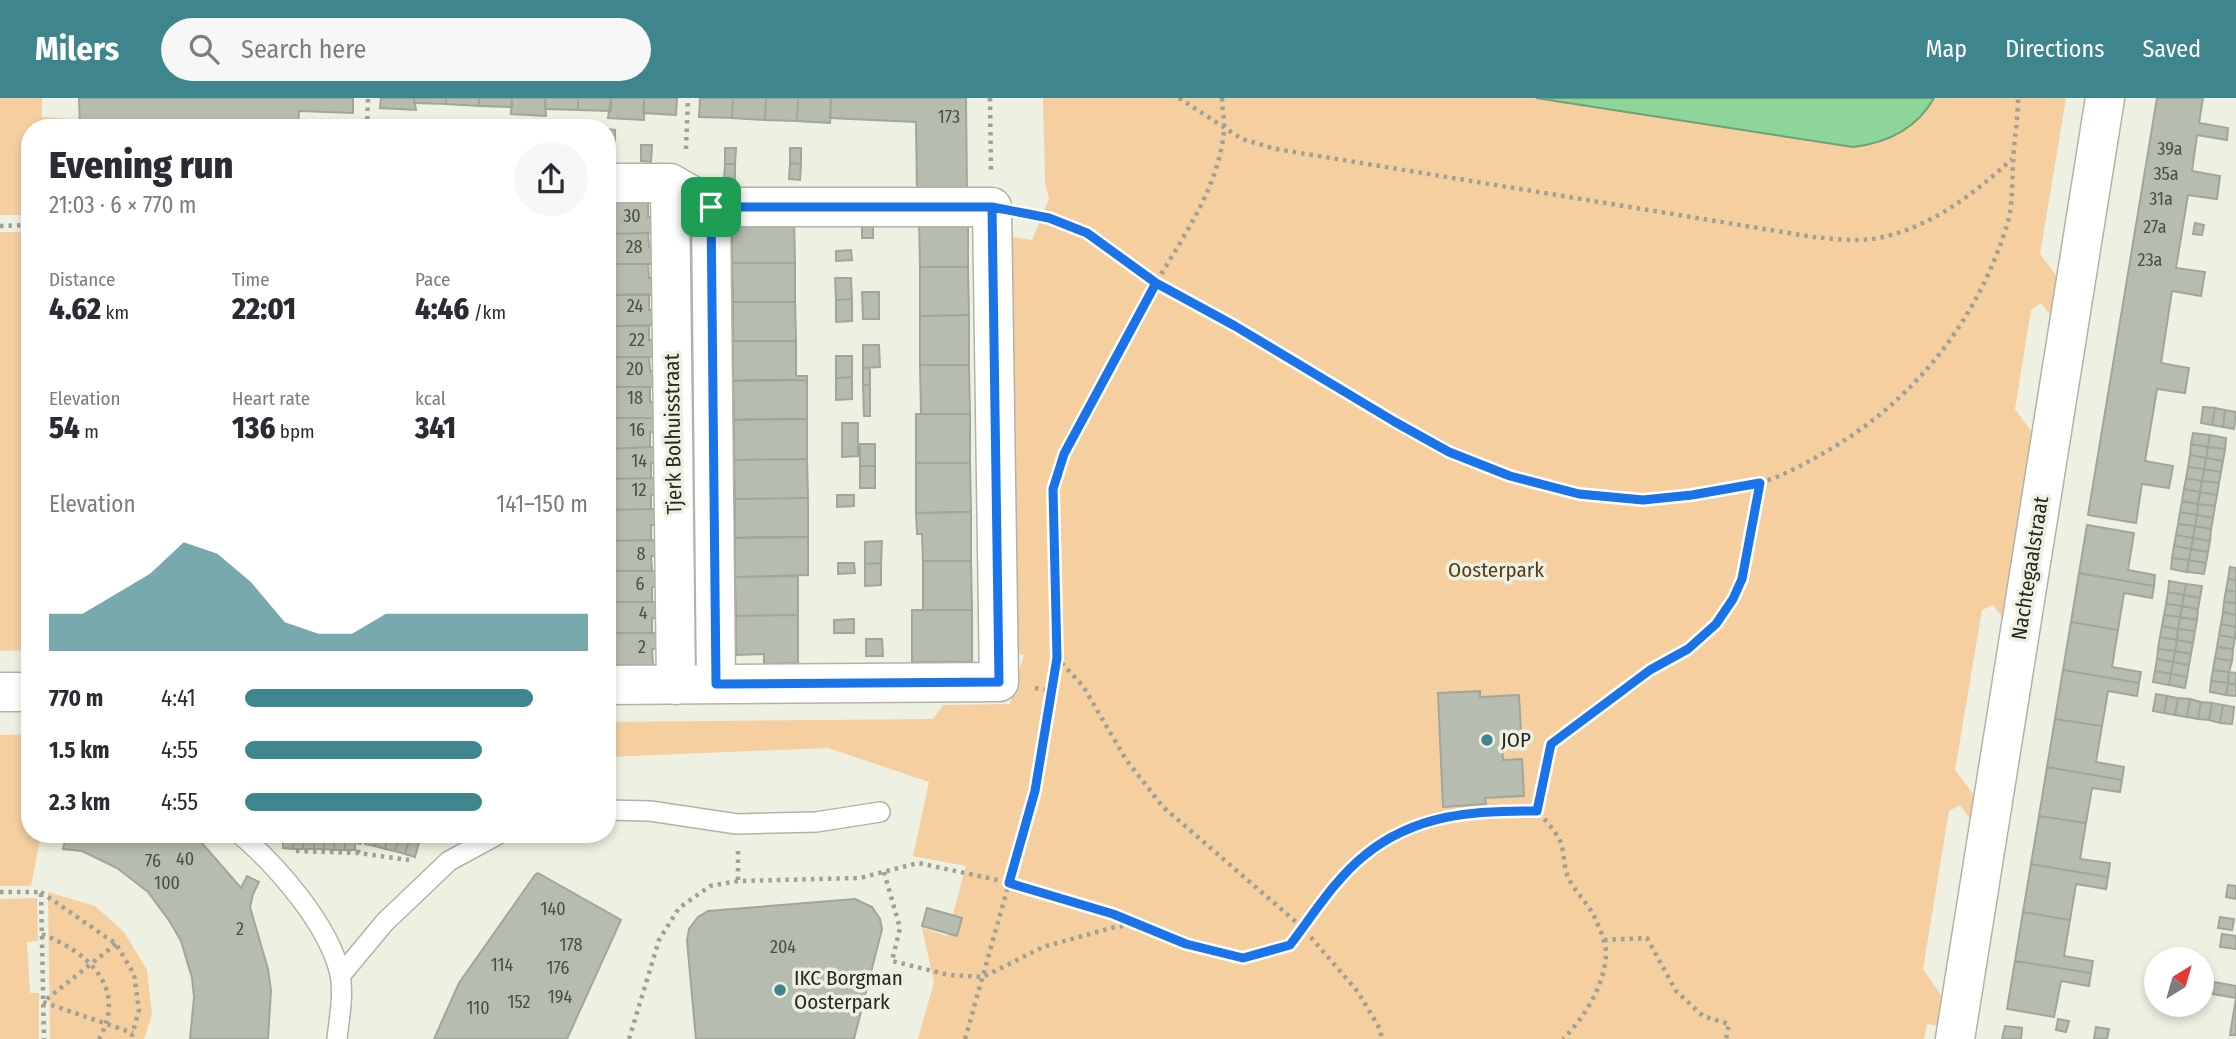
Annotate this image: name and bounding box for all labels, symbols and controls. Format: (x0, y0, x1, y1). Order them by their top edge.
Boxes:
search box (161, 18, 651, 81)
text: Milers (35, 29, 119, 69)
icon: search (185, 30, 223, 68)
text: Search here (241, 34, 366, 65)
text: Map (1926, 35, 1967, 63)
text: Directions (2005, 35, 2104, 63)
text: Saved (2142, 35, 2201, 63)
house number: 173 (938, 106, 960, 128)
house number: 39a (2157, 138, 2183, 160)
text: Evening run (49, 142, 233, 188)
button: share (514, 142, 588, 216)
house number: 35a (2153, 163, 2179, 185)
pin (681, 177, 741, 237)
icon: arrive (692, 188, 730, 226)
house number: 31a (2149, 188, 2173, 210)
text: 21:03 · 6 × 770 m (49, 191, 196, 219)
house number: 30 (623, 205, 641, 227)
house number: 27a (2143, 216, 2167, 238)
house number: 28 (626, 236, 642, 258)
house number: 23a (2138, 249, 2163, 271)
text: Distance (49, 268, 116, 291)
text: Time (232, 268, 270, 291)
text: Pace (415, 268, 450, 291)
text: 4.62 (49, 291, 101, 327)
text: 22:01 (232, 291, 296, 327)
text: 4:46 (415, 291, 469, 327)
house number: 24 (627, 295, 643, 317)
text: km (101, 301, 129, 324)
text: /km (469, 301, 506, 324)
house number: 22 (629, 329, 645, 351)
street label: Tjerk Bolhuisstraat (659, 353, 687, 515)
house number: 20 (626, 358, 644, 380)
text: Elevation (49, 387, 121, 410)
text: Heart rate (232, 387, 310, 410)
text: kcal (415, 387, 446, 410)
house number: 18 (627, 387, 643, 409)
text: 54 (49, 410, 80, 446)
text: 136 (232, 410, 275, 446)
text: 341 (415, 410, 456, 446)
house number: 16 (629, 419, 645, 441)
text: m (80, 420, 99, 443)
text: bpm (275, 420, 315, 443)
house number: 14 (631, 450, 647, 472)
house number: 12 (632, 479, 647, 501)
text: Elevation (49, 490, 136, 518)
text: 141–150 m (496, 490, 588, 518)
street label: Nachtegaalstraat (2006, 494, 2054, 642)
house number: 8 (637, 543, 646, 565)
park label: Oosterpark (1448, 557, 1544, 583)
house number: 6 (636, 573, 645, 595)
house number: 4 (639, 602, 648, 624)
house number: 2 (638, 636, 646, 658)
text: 770 m (49, 684, 103, 712)
text: 4:41 (161, 684, 196, 712)
place label: JOP (1501, 727, 1531, 753)
marker: JOP (1479, 732, 1495, 748)
text: 1.5 km (49, 736, 110, 764)
text: 4:55 (161, 736, 198, 764)
text: 2.3 km (49, 788, 110, 816)
text: 4:55 (161, 788, 198, 816)
house number: 40 (176, 848, 194, 870)
house number: 76 (145, 850, 161, 872)
house number: 100 (154, 872, 180, 894)
house number: 140 (540, 898, 566, 920)
house number: 2 (236, 918, 244, 940)
house number: 178 (560, 934, 582, 956)
house number: 204 (770, 936, 796, 958)
north arrow (2144, 947, 2214, 1017)
map controls (2144, 947, 2214, 1017)
house number: 114 (491, 954, 514, 976)
house number: 176 (547, 957, 569, 979)
place label: IKC Borgman Oosterpark (794, 965, 903, 1015)
marker: IKC Borgman Oosterpark (772, 982, 788, 998)
house number: 194 (548, 986, 572, 1008)
house number: 152 (507, 991, 531, 1013)
house number: 110 (466, 997, 490, 1019)

